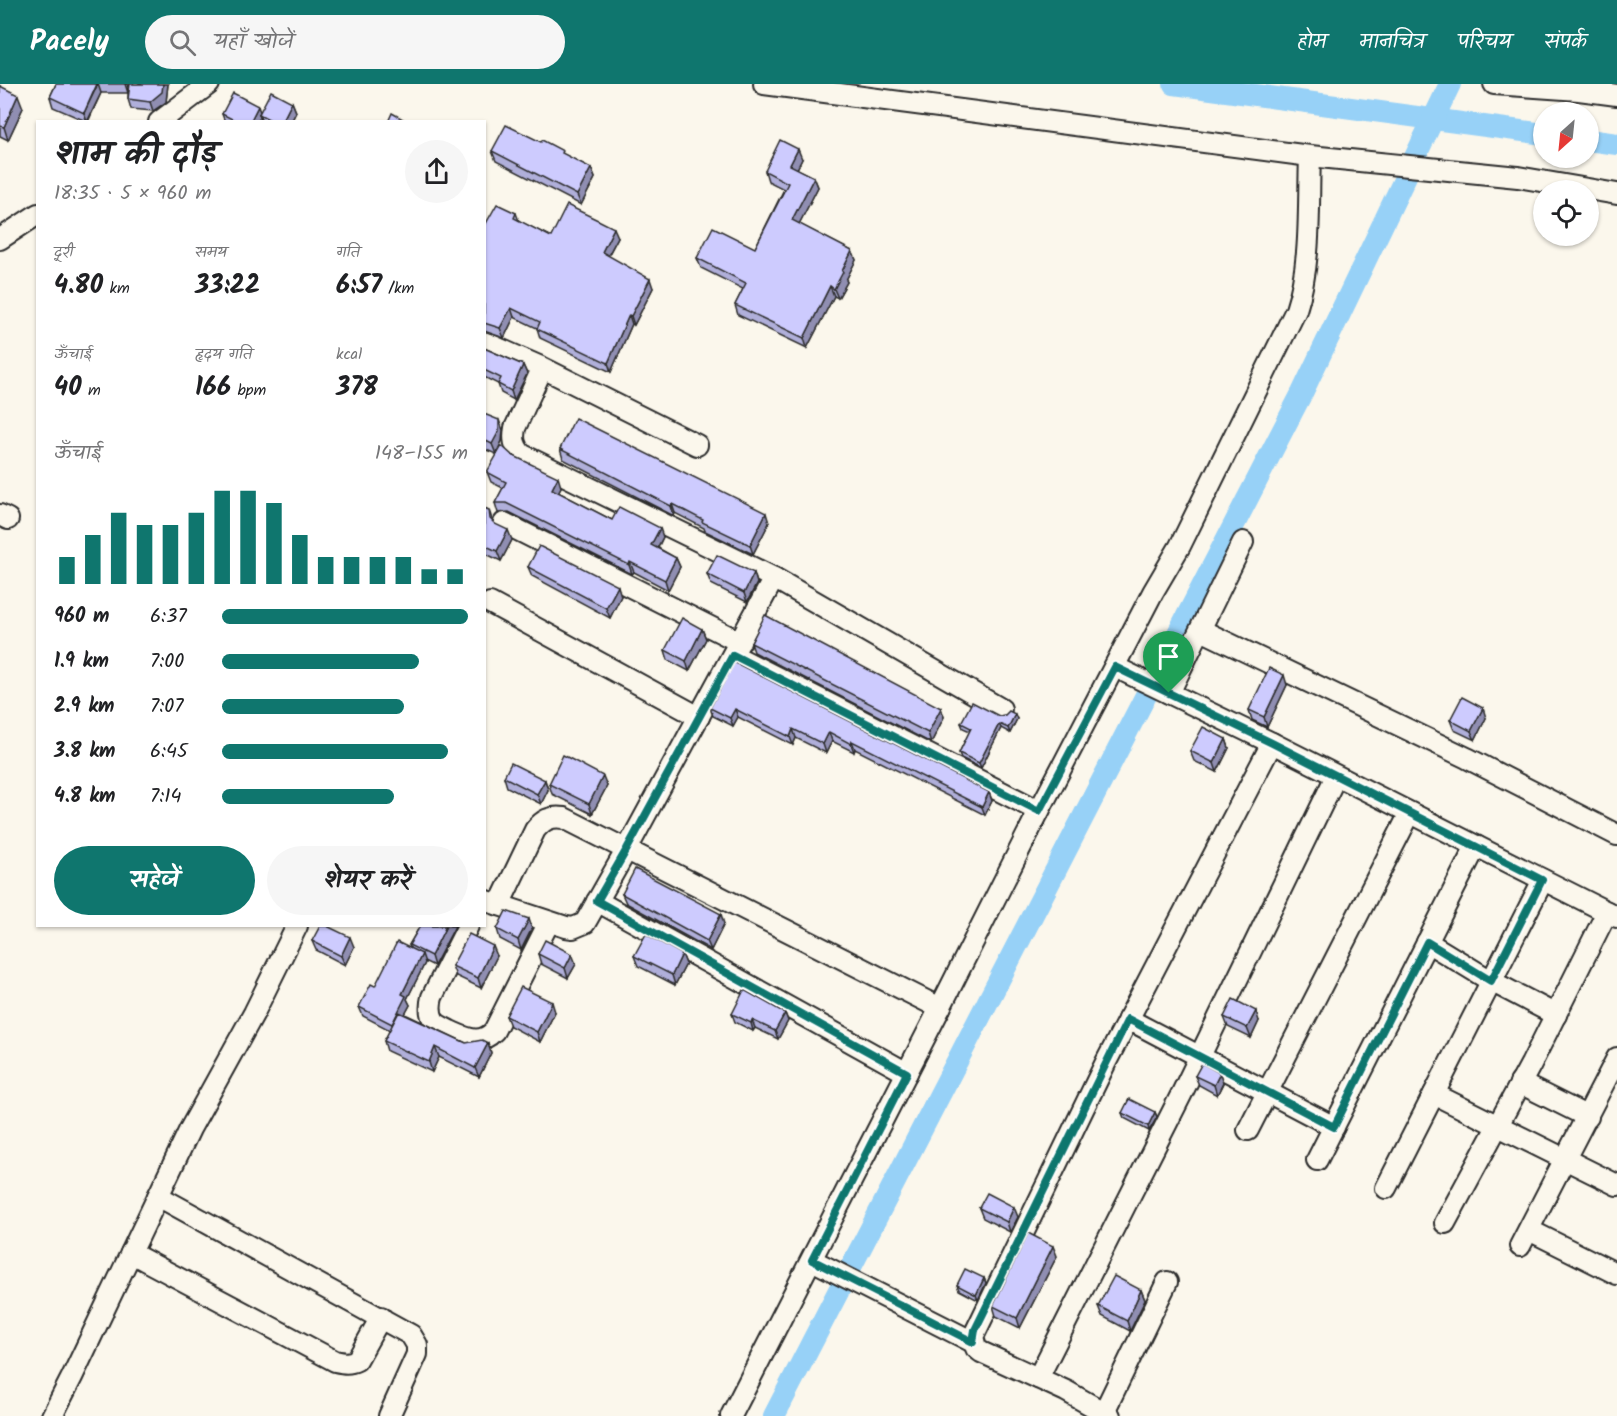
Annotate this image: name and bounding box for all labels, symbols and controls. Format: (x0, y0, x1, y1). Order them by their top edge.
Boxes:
search box (145, 15, 565, 69)
text: Pacely (30, 20, 109, 65)
text: यहाँ खोजें (214, 25, 293, 60)
icon: search (166, 26, 199, 59)
text: होम (1297, 26, 1326, 59)
text: मानचित्र (1359, 26, 1425, 59)
text: परिचय (1458, 26, 1511, 59)
text: संपर्क (1544, 26, 1587, 59)
north arrow (1533, 102, 1599, 168)
map controls (1533, 102, 1599, 246)
text: शाम की दौड़ (54, 129, 217, 182)
button: share (405, 140, 468, 203)
text: 18:35 · 5 × 960 m (54, 178, 212, 210)
button: locate (1533, 180, 1599, 246)
text: दूरी (54, 240, 73, 265)
text: समय (195, 240, 227, 265)
text: गति (336, 240, 360, 265)
text: 4.80 (54, 265, 103, 307)
text: 33:22 (195, 265, 260, 307)
text: 6:57 (336, 265, 382, 307)
text: km (103, 276, 130, 301)
text: /km (382, 276, 414, 301)
text: ऊँचाई (54, 342, 92, 367)
text: हृदय गति (195, 342, 252, 367)
text: kcal (336, 342, 362, 367)
text: 40 (54, 367, 82, 409)
text: 166 (195, 367, 231, 409)
text: 378 (336, 367, 378, 409)
text: m (82, 378, 101, 403)
text: bpm (231, 378, 266, 403)
text: ऊँचाई (54, 438, 102, 470)
text: 148–155 m (375, 438, 468, 470)
text: 960 m (54, 601, 109, 633)
text: 6:37 (150, 601, 187, 633)
pin (1143, 631, 1194, 693)
icon: arrive (1152, 640, 1185, 673)
text: 1.9 km (54, 646, 109, 678)
text: 7:00 (150, 646, 184, 678)
text: 2.9 km (54, 691, 114, 723)
text: 7:07 (150, 691, 183, 723)
text: 3.8 km (54, 736, 115, 768)
text: 6:45 (150, 736, 188, 768)
text: 4.8 km (54, 781, 115, 813)
text: 7:14 (150, 781, 181, 813)
button: सहेजें (54, 846, 255, 915)
button: शेयर करें (267, 846, 468, 915)

